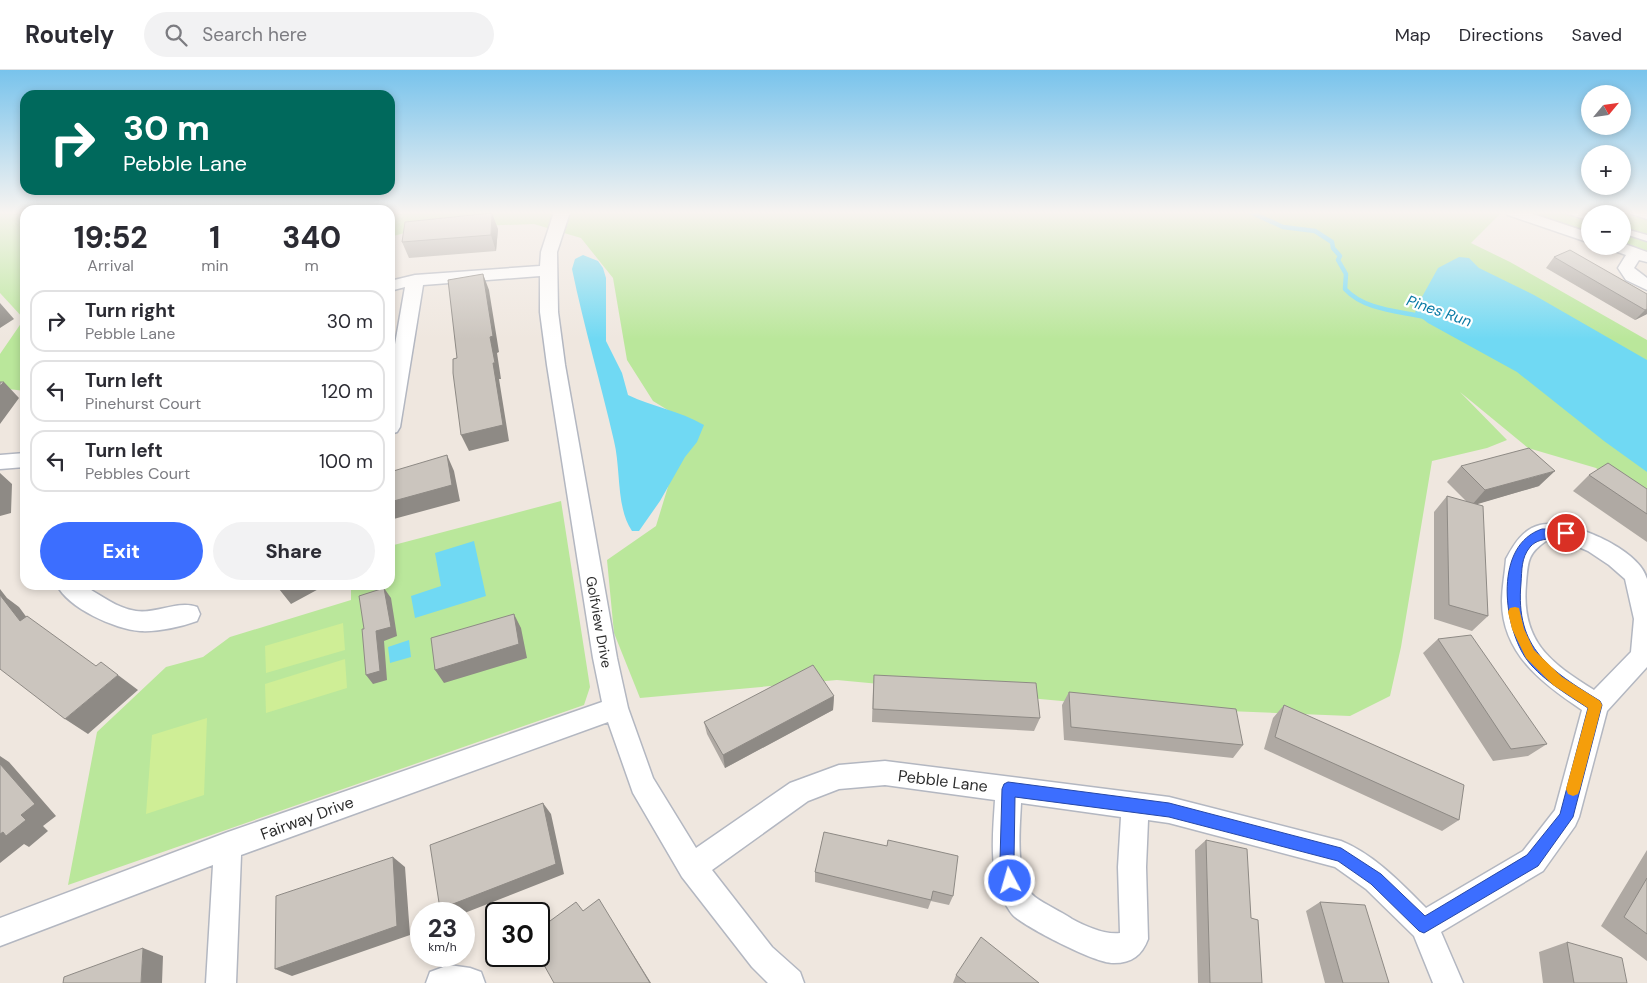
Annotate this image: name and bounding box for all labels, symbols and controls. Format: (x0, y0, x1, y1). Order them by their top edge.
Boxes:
search box (144, 12, 494, 57)
text: Routely (25, 19, 114, 50)
icon: search (162, 21, 190, 49)
text: Search here (202, 22, 307, 47)
text: Map (1395, 23, 1431, 47)
text: Directions (1459, 23, 1544, 47)
text: Saved (1572, 23, 1622, 47)
north arrow (1581, 85, 1631, 135)
map controls (1581, 85, 1631, 255)
text: 30 m (123, 105, 210, 151)
icon: right (40, 110, 105, 175)
button: + (1581, 145, 1631, 195)
text: Pebble Lane (123, 149, 247, 178)
button: − (1581, 205, 1631, 255)
text: 19:52 (74, 218, 148, 257)
text: 1 (209, 218, 220, 257)
text: 340 (282, 218, 341, 257)
text: Arrival (87, 255, 134, 276)
text: min (201, 255, 229, 276)
text: m (305, 255, 319, 276)
water label: Pines Run (1404, 291, 1475, 332)
text: Turn right (85, 298, 175, 323)
icon: right (42, 307, 70, 335)
text: 30 m (327, 309, 373, 334)
text: Pebble Lane (85, 323, 175, 344)
text: Turn left (85, 368, 163, 393)
icon: left (42, 377, 70, 405)
text: 120 m (321, 379, 373, 404)
text: Pinehurst Court (85, 393, 201, 414)
text: Turn left (85, 438, 163, 463)
icon: left (42, 447, 70, 475)
text: 100 m (319, 449, 373, 474)
text: Pebbles Court (85, 463, 190, 484)
pin (1545, 512, 1587, 554)
icon: arrive (1552, 519, 1580, 547)
button: Exit (40, 522, 203, 580)
button: Share (213, 522, 375, 580)
street label: Golfview Drive (582, 575, 616, 669)
street label: Pebble Lane (897, 765, 989, 797)
street label: Fairway Drive (257, 791, 357, 845)
position arrow (983, 854, 1035, 906)
speed limit sign: 30 (485, 902, 550, 967)
text: 23 (428, 912, 457, 945)
text: km/h (428, 939, 457, 955)

